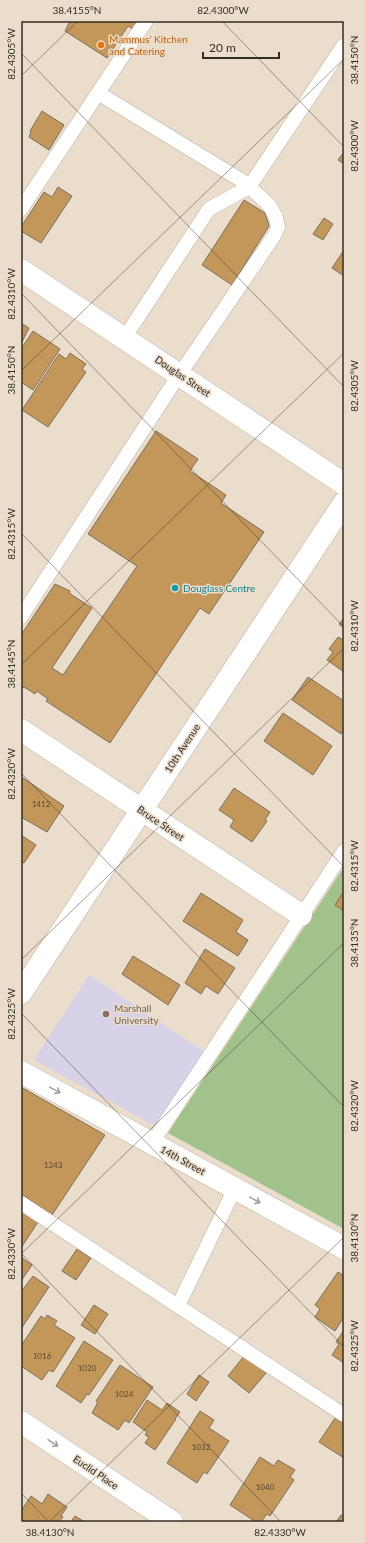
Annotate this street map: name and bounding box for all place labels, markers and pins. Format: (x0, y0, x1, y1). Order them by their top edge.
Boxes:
place label: Mammus’ Kitchen and Catering (109, 33, 188, 57)
marker: Mammus’ Kitchen and Catering (96, 40, 106, 50)
place label: Douglass Centre (183, 582, 255, 594)
marker: Douglass Centre (170, 583, 180, 593)
place label: Marshall University (114, 1002, 159, 1026)
marker: Marshall University (101, 1009, 111, 1019)

